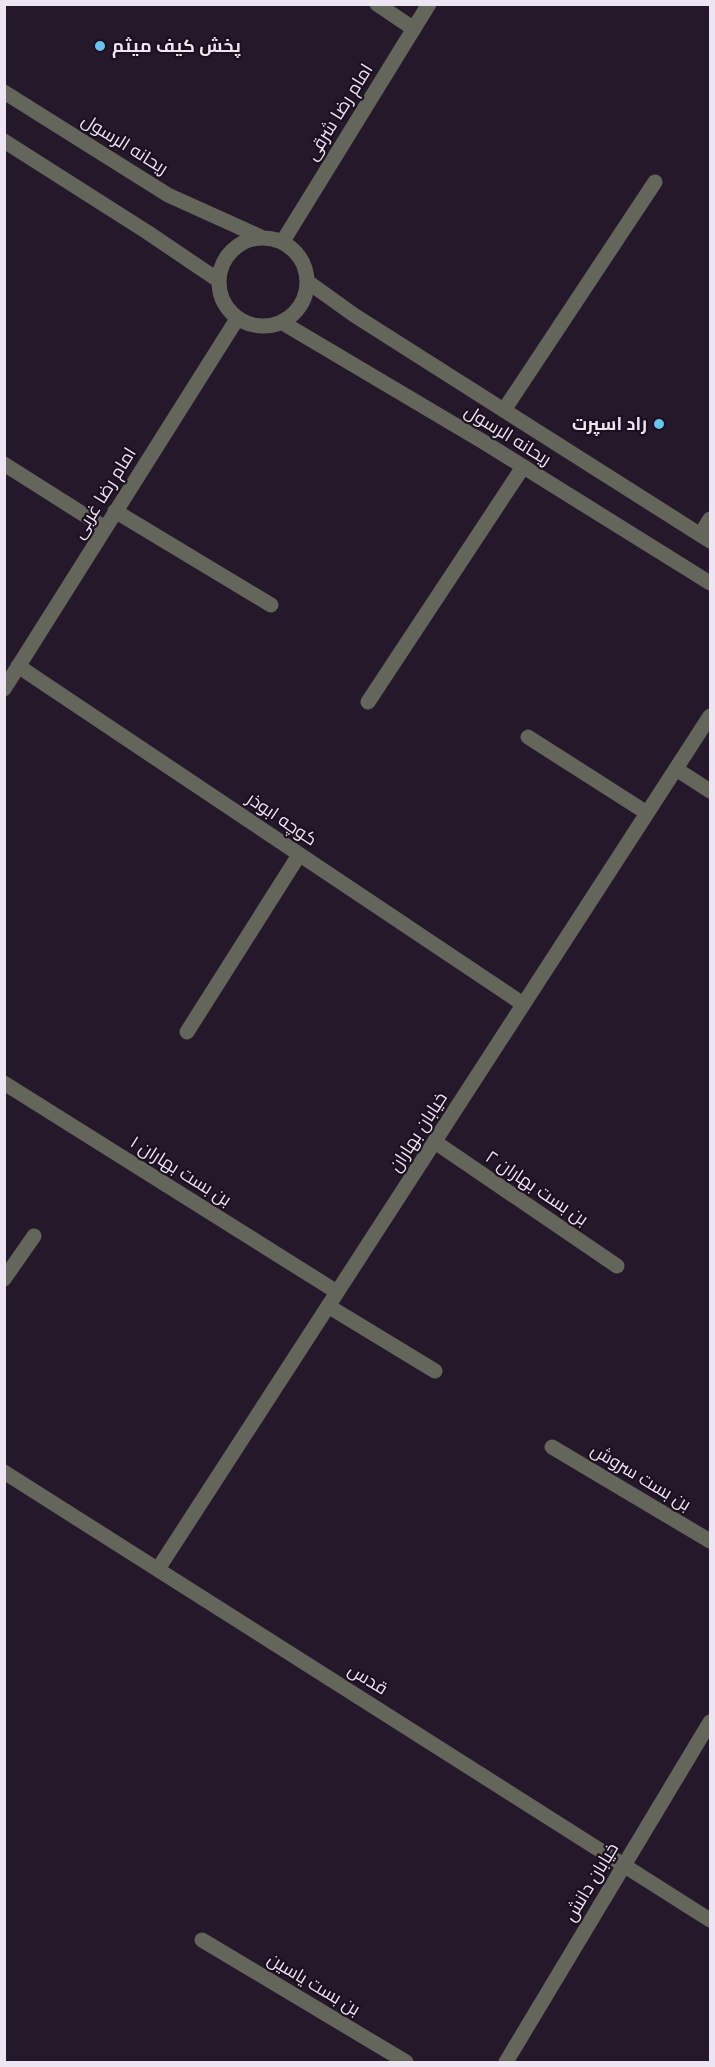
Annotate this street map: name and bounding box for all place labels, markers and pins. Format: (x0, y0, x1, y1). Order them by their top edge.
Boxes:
place label: پخش کیف میثم (112, 36, 241, 58)
marker: پخش کیف میثم (93, 39, 107, 53)
place label: راد اسپرت (572, 414, 647, 436)
marker: راد اسپرت (652, 417, 666, 431)

